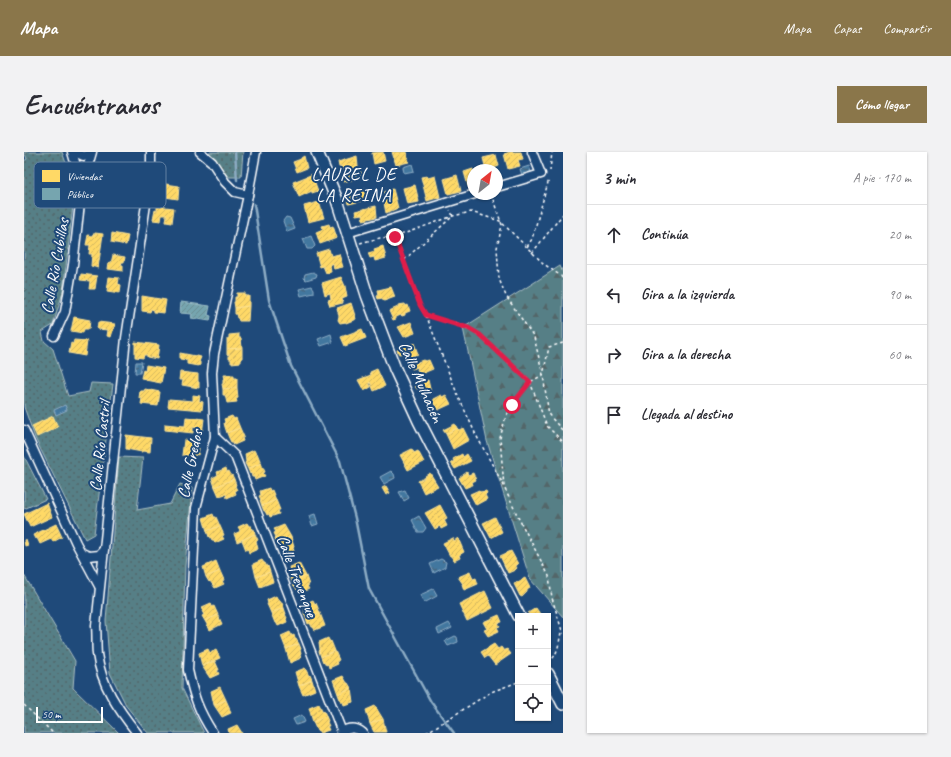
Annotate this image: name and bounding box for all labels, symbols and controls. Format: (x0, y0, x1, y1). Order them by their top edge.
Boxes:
text: Mapa (20, 16, 57, 40)
text: Mapa (784, 20, 811, 37)
text: Capas (833, 20, 861, 37)
text: Compartir (883, 20, 931, 37)
button: Cómo llegar (837, 86, 927, 123)
text: Encuéntranos (24, 87, 159, 122)
legend (34, 162, 166, 208)
district label: LAUREL DE LA REINA (312, 163, 398, 206)
north arrow (467, 164, 503, 200)
text: 3 min (603, 168, 636, 189)
text: Viviendas (67, 169, 103, 183)
text: A pie · 170 m (853, 170, 911, 186)
text: Público (67, 187, 94, 201)
street label: Calle Río Cubillas (36, 215, 74, 315)
icon: ahead (603, 224, 625, 246)
text: Continúa (641, 225, 688, 244)
text: 20 m (889, 227, 911, 243)
route end (386, 228, 404, 246)
icon: left (603, 284, 625, 306)
text: Gira a la izquierda (641, 285, 734, 304)
text: 90 m (889, 287, 911, 303)
street label: Calle Mulhacén (394, 338, 449, 427)
icon: right (603, 344, 625, 366)
text: Gira a la derecha (641, 345, 730, 364)
text: 60 m (889, 347, 911, 363)
route start (503, 396, 521, 414)
street label: Calle Río Castril (85, 397, 116, 492)
icon: arrive (603, 404, 625, 426)
text: Llegada al destino (641, 405, 732, 424)
street label: Calle Gredos (173, 427, 208, 500)
street label: Calle Trevenque (272, 532, 323, 621)
map controls (515, 613, 551, 721)
button: + (515, 613, 551, 649)
button: − (515, 649, 551, 685)
button: locate (515, 685, 551, 721)
scale bar (36, 705, 103, 724)
text: 50 m (42, 707, 61, 721)

